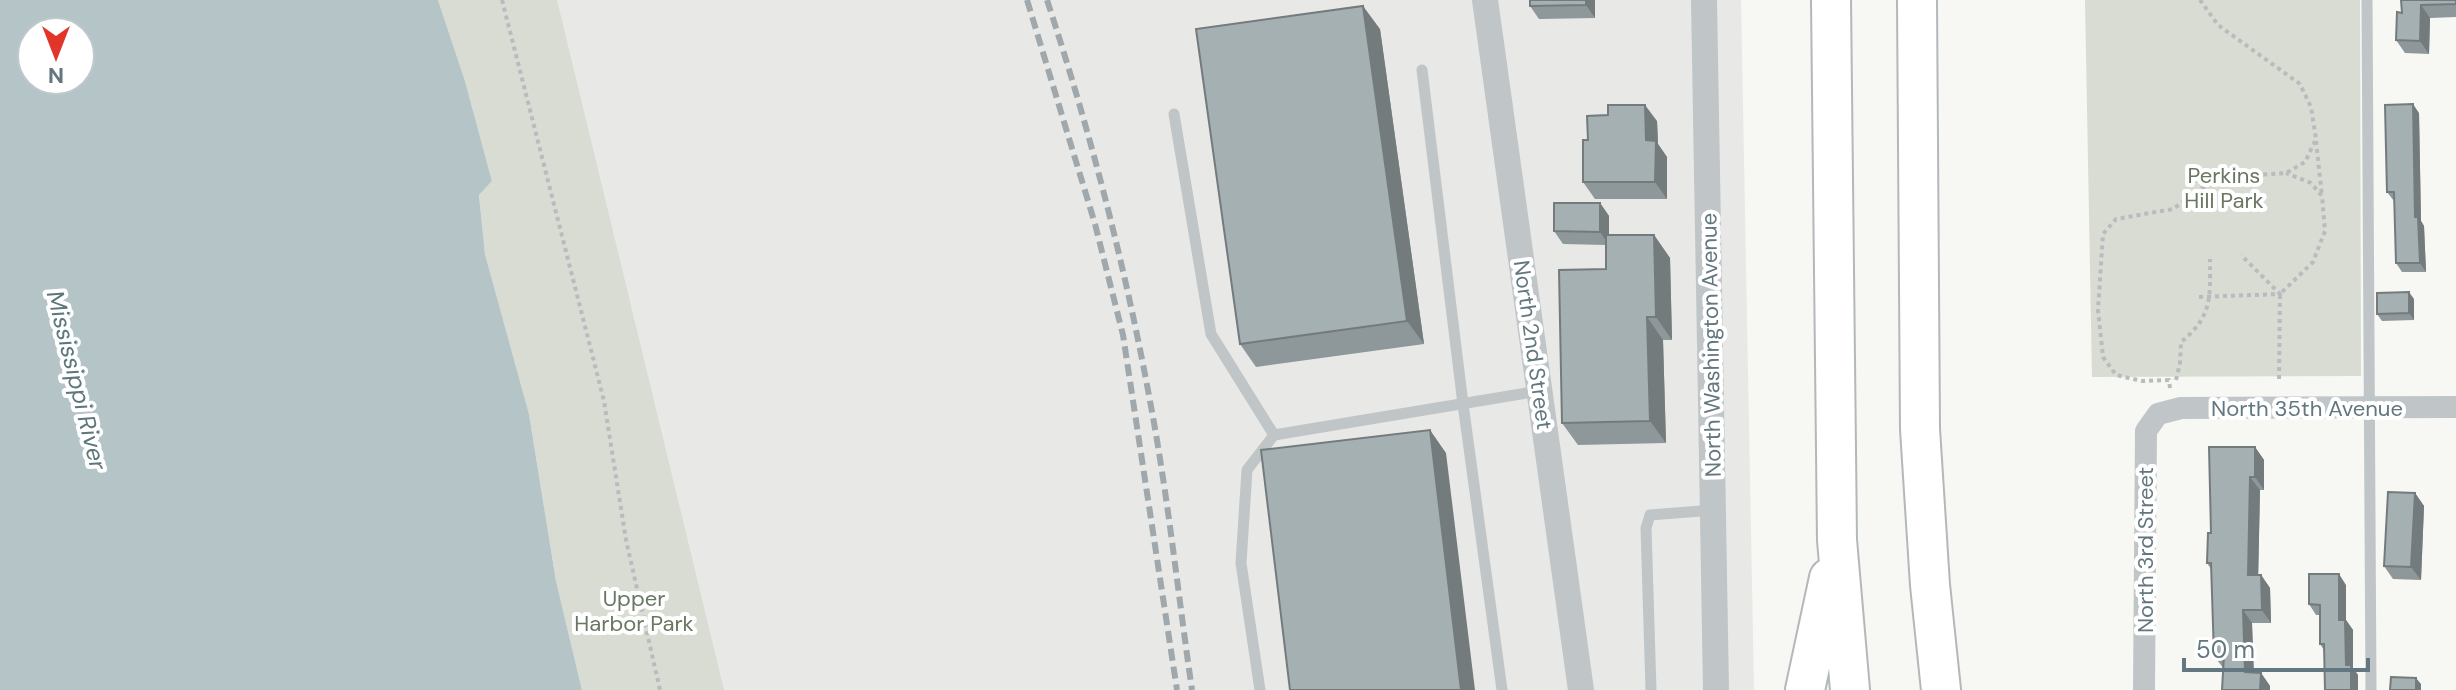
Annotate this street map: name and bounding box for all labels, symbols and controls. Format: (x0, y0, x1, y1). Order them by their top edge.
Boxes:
north arrow (16, 16, 96, 96)
text: N (48, 61, 64, 90)
park label: Perkins Hill Park (2184, 161, 2264, 215)
street label: North Washington Avenue (1694, 213, 1728, 477)
street label: North 2nd Street (1507, 258, 1559, 432)
water label: Mississippi River (40, 287, 115, 474)
street label: North 35th Avenue (2211, 394, 2403, 423)
street label: North 3rd Street (2131, 467, 2160, 633)
park label: Upper Harbor Park (574, 584, 694, 638)
scale bar (2184, 622, 2368, 672)
text: 50 m (2196, 634, 2255, 665)

